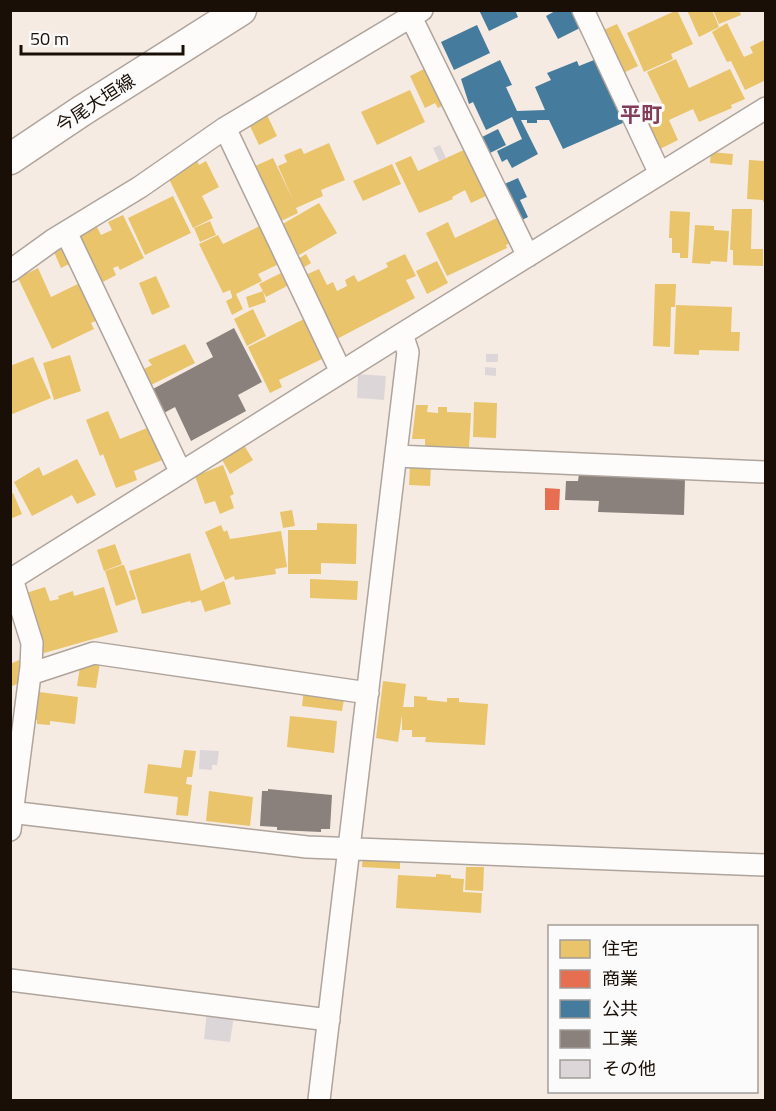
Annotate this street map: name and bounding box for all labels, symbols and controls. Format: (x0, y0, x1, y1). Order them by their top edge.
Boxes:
scale bar (21, 18, 183, 56)
text: 50 m (30, 25, 69, 52)
street label: 今尾大垣線 (50, 67, 140, 139)
district label: 平町 (620, 98, 662, 130)
legend (548, 925, 758, 1093)
text: 住宅 (602, 935, 638, 962)
text: 商業 (602, 965, 638, 992)
text: 公共 (602, 995, 638, 1022)
text: 工業 (602, 1025, 638, 1052)
text: その他 (602, 1055, 656, 1082)

